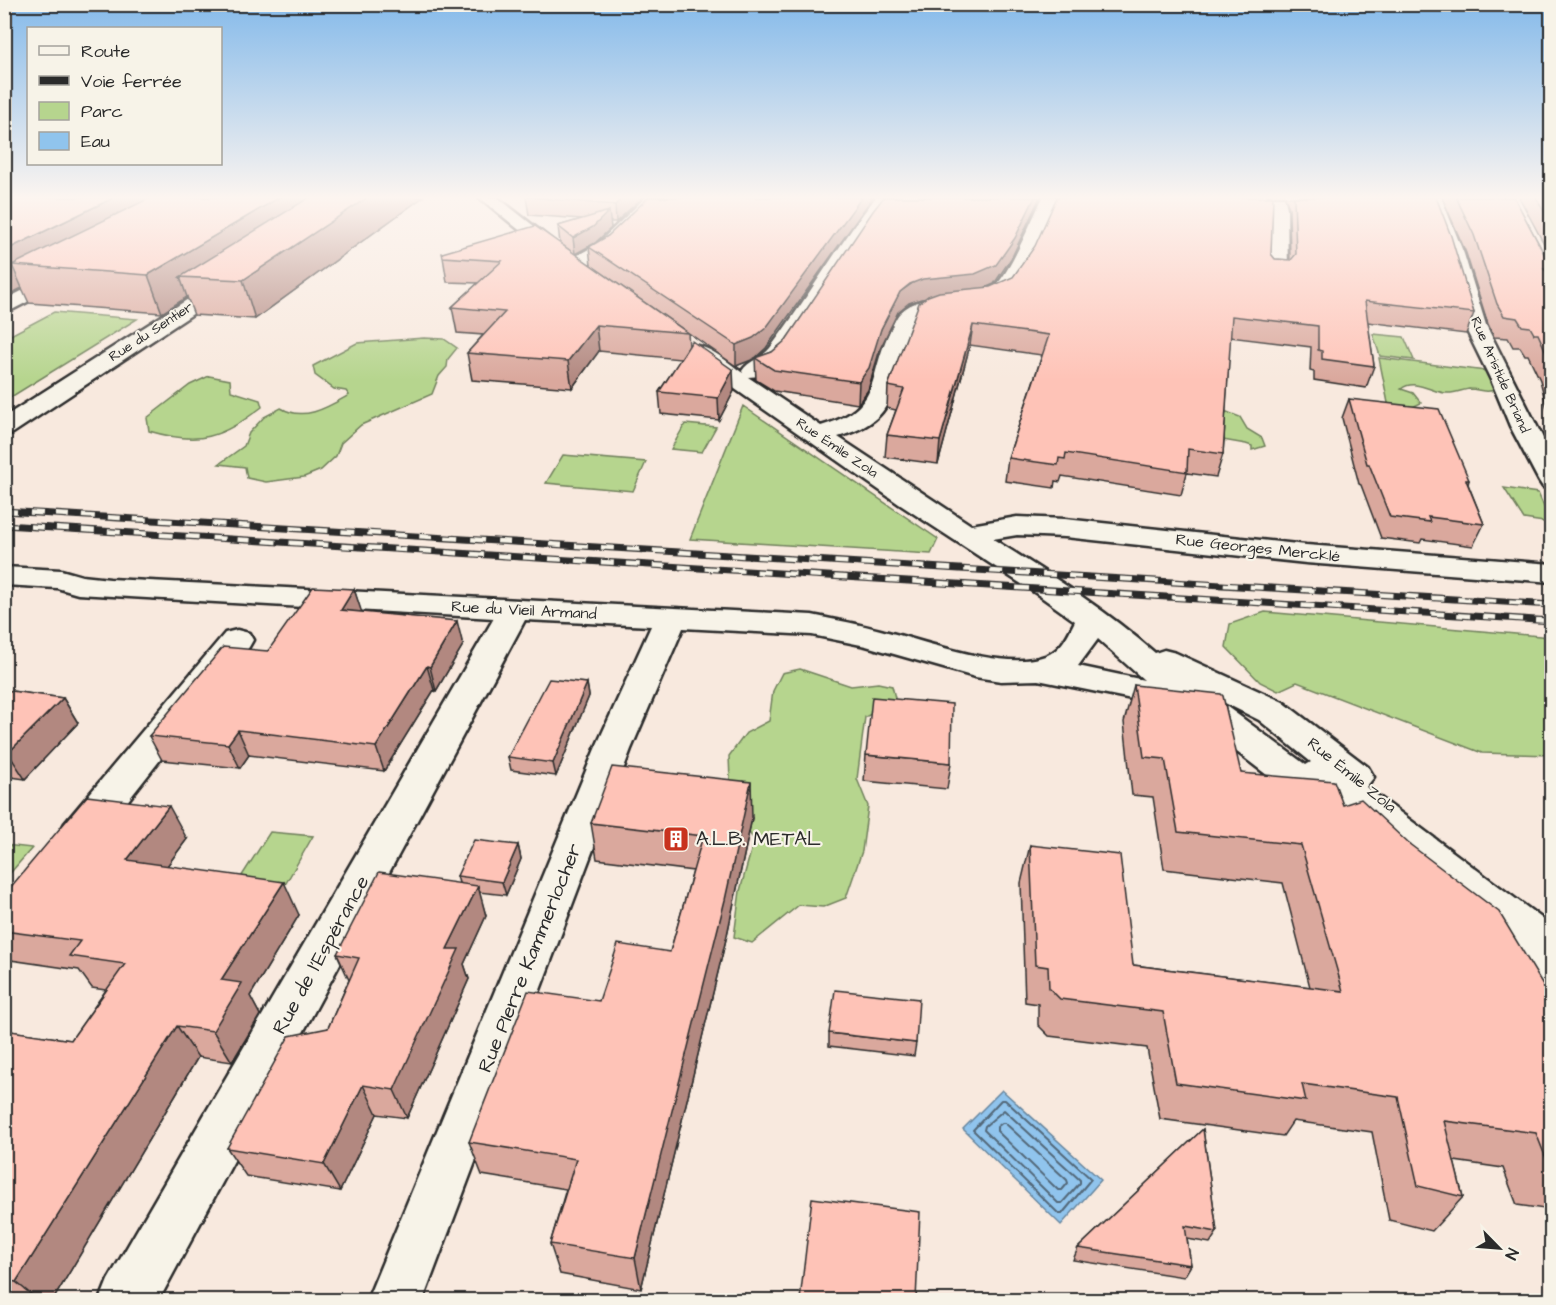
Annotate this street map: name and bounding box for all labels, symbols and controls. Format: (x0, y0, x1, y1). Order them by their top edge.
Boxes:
legend (27, 27, 222, 165)
text: Route (81, 39, 130, 64)
text: Voie ferrée (81, 69, 182, 94)
text: Parc (81, 99, 123, 124)
text: Eau (81, 129, 110, 154)
street label: Rue du Sentier (105, 297, 197, 367)
street label: Rue Aristide Briand (1465, 314, 1535, 436)
street label: Rue Émile Zola (792, 413, 882, 483)
street label: Rue Georges Mercklé (1175, 528, 1342, 569)
street label: Rue du Vieil Armand (451, 595, 597, 625)
street label: Rue Émile Zola (1303, 732, 1401, 818)
building icon: A.L.B. METAL (661, 824, 691, 854)
place label: A.L.B. METAL (696, 825, 821, 853)
street label: Rue PIerre Kammerlocher (471, 839, 589, 1077)
street label: Rue de l'Espérance (266, 871, 376, 1039)
north arrow (1469, 1218, 1529, 1278)
text: N (1500, 1245, 1524, 1263)

